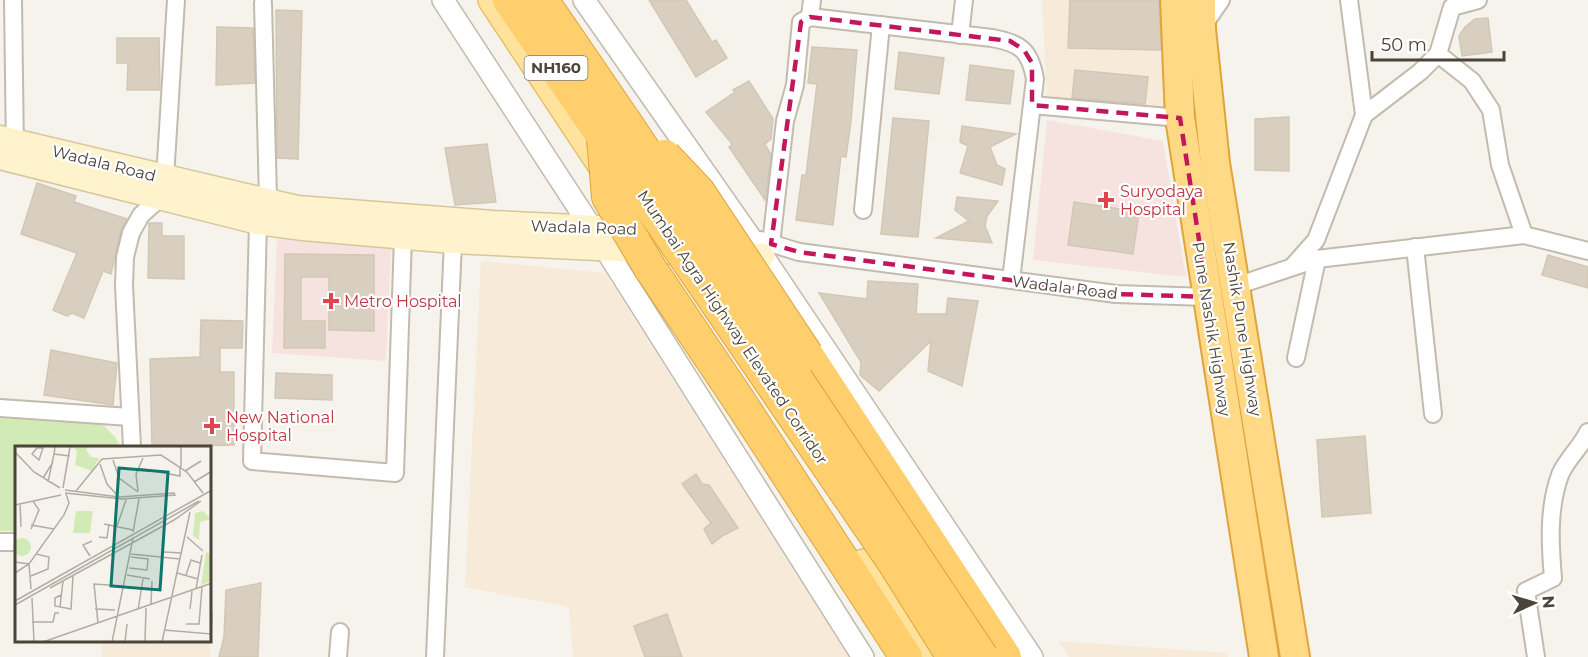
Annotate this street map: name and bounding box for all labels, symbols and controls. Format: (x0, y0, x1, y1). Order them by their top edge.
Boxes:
scale bar (1372, 24, 1504, 62)
text: 50 m (1381, 34, 1427, 56)
road number: NH160 (524, 56, 588, 80)
street label: Wadala Road (50, 141, 158, 186)
place label: Suryodaya Hospital (1120, 182, 1203, 219)
street label: Mumbai Agra Highway Elevated Corridor (633, 187, 832, 468)
marker: Suryodaya Hospital (1097, 191, 1115, 209)
street label: Wadala Road (530, 216, 637, 239)
street label: Pune Nashik Highway (1188, 240, 1235, 418)
street label: Nashik Pune Highway (1219, 240, 1266, 418)
street label: Wadala Road (1011, 272, 1119, 303)
marker: Metro Hospital (322, 292, 340, 310)
place label: Metro Hospital (344, 292, 462, 311)
place label: New National Hospital (226, 408, 335, 445)
marker: New National Hospital (203, 417, 221, 435)
inset map (15, 446, 212, 642)
north arrow (1504, 573, 1564, 633)
text: N (1539, 595, 1558, 609)

